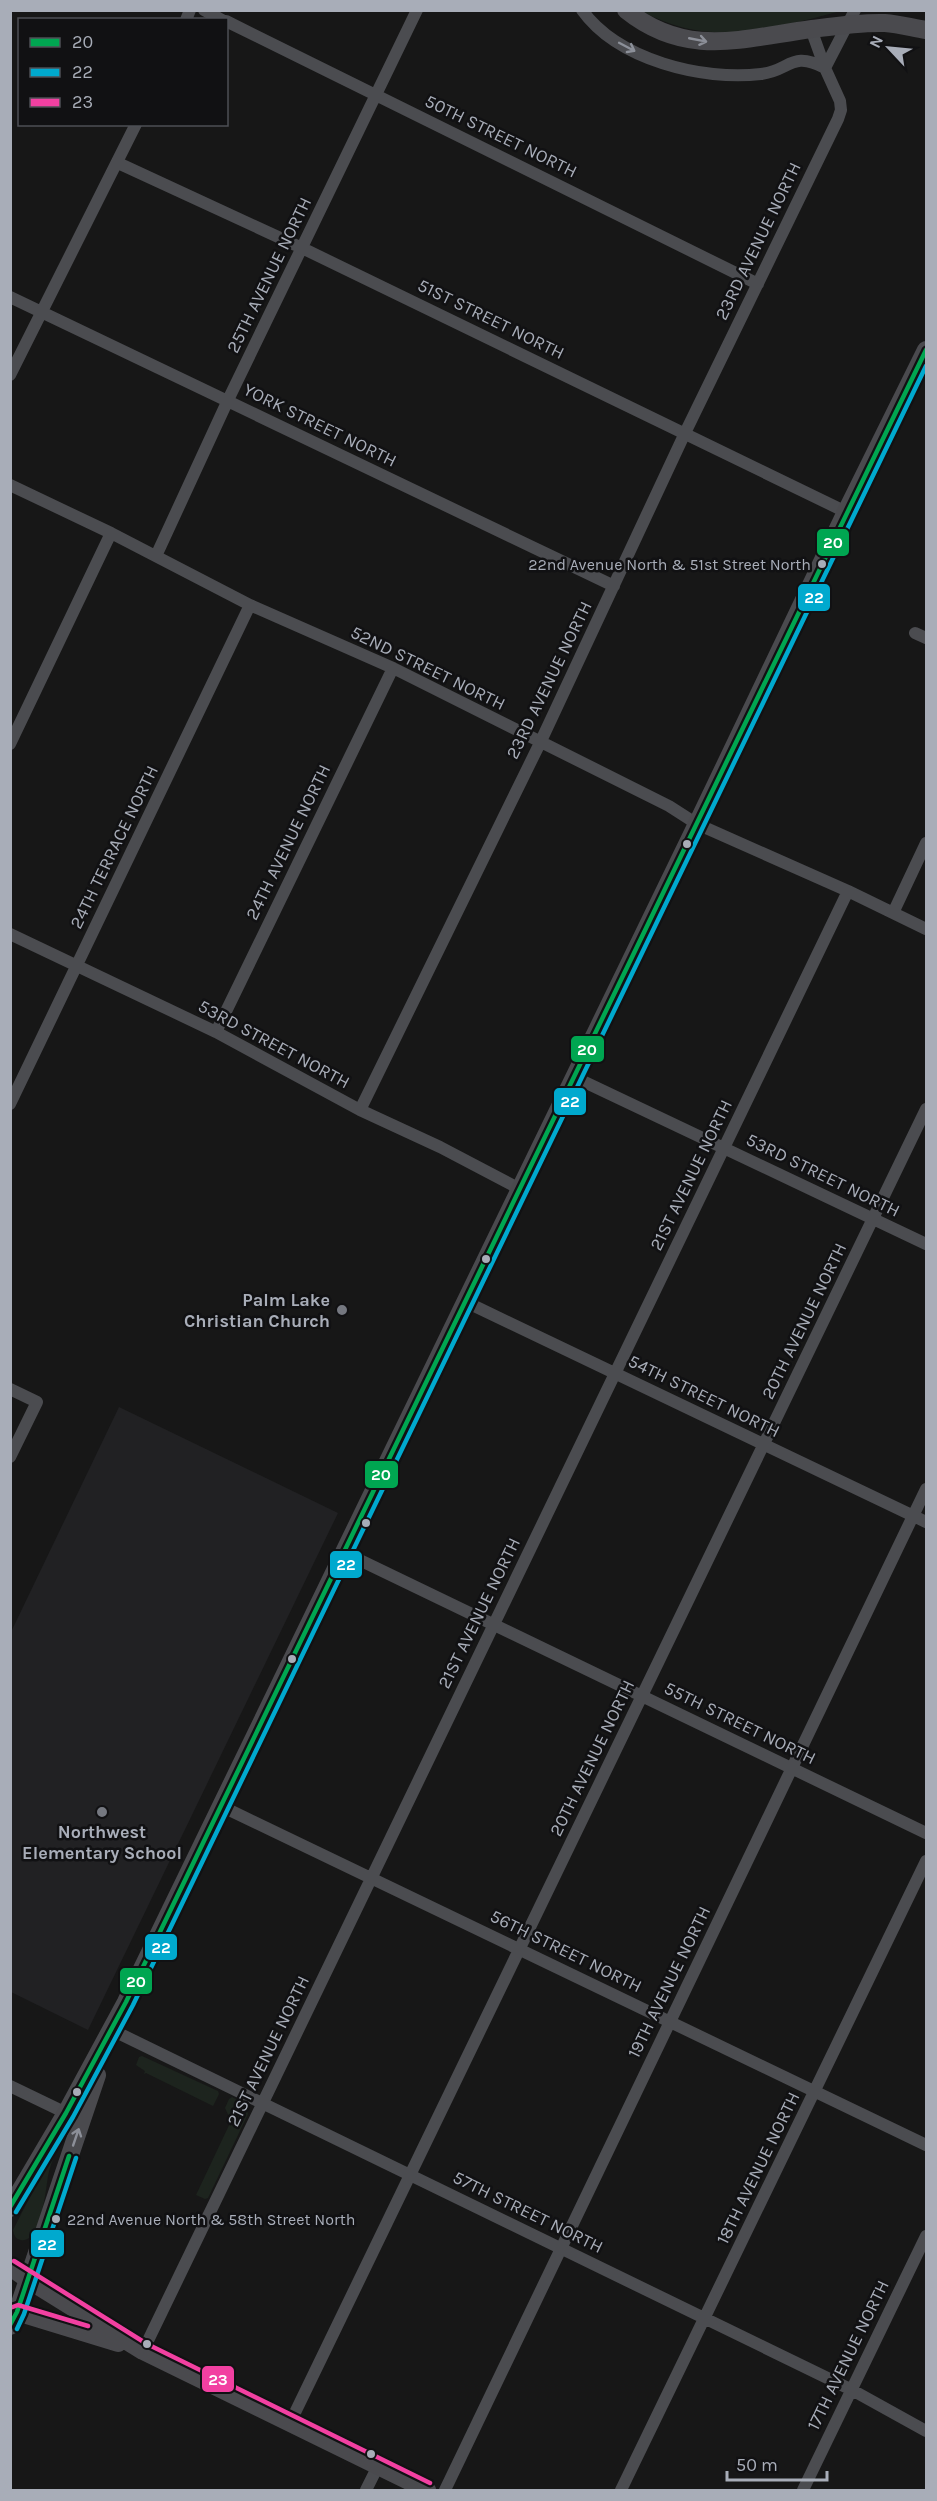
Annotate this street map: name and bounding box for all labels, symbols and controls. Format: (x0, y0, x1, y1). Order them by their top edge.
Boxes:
legend (18, 18, 228, 126)
north arrow (859, 18, 919, 78)
text: 20 (72, 31, 93, 53)
text: N (865, 32, 887, 51)
one-way arrow (688, 35, 708, 46)
one-way arrow (617, 42, 635, 53)
text: 22 (72, 61, 93, 83)
street label: 50TH STREET NORTH (421, 90, 581, 182)
text: 23 (72, 91, 93, 113)
street label: 23RD AVENUE NORTH (710, 159, 806, 323)
street label: 25TH AVENUE NORTH (222, 194, 316, 356)
street label: 51ST STREET NORTH (414, 274, 568, 364)
street label: YORK STREET NORTH (240, 378, 400, 472)
line badge: 20 (816, 528, 850, 557)
text: 20 (823, 533, 843, 552)
place label: 22nd Avenue North & 51st Street North (528, 555, 811, 574)
marker: 22nd Avenue North & 51st Street North (816, 558, 828, 570)
line badge: 22 (797, 583, 831, 612)
text: 22 (804, 588, 824, 607)
street label: 23RD AVENUE NORTH (501, 598, 597, 762)
street label: 52ND STREET NORTH (347, 621, 509, 715)
street label: 24TH AVENUE NORTH (241, 761, 335, 923)
street label: 24TH TERRACE NORTH (65, 762, 163, 932)
unlabelled marker (681, 838, 693, 850)
street label: 53RD STREET NORTH (194, 995, 354, 1093)
line badge: 20 (570, 1035, 605, 1063)
text: 20 (577, 1040, 597, 1059)
line badge: 22 (553, 1087, 587, 1116)
text: 22 (560, 1092, 580, 1111)
street label: 21ST AVENUE NORTH (645, 1096, 737, 1254)
street label: 53RD STREET NORTH (742, 1128, 904, 1222)
street label: 20TH AVENUE NORTH (757, 1239, 851, 1403)
unlabelled marker (480, 1253, 492, 1265)
place label: Palm Lake Christian Church (184, 1289, 330, 1332)
marker: Palm Lake Christian Church (335, 1303, 349, 1317)
street label: 54TH STREET NORTH (625, 1350, 783, 1442)
line badge: 20 (364, 1460, 399, 1489)
text: 20 (371, 1465, 391, 1484)
unlabelled marker (360, 1517, 372, 1529)
street label: 21ST AVENUE NORTH (433, 1534, 525, 1692)
line badge: 22 (329, 1550, 363, 1579)
text: 22 (336, 1555, 356, 1574)
unlabelled marker (286, 1653, 298, 1665)
street label: 20TH AVENUE NORTH (545, 1676, 639, 1840)
street label: 55TH STREET NORTH (661, 1677, 819, 1769)
marker: Northwest Elementary School (95, 1805, 109, 1819)
place label: Northwest Elementary School (22, 1821, 182, 1864)
street label: 19TH AVENUE NORTH (623, 1902, 715, 2062)
street label: 56TH STREET NORTH (486, 1905, 646, 1997)
line badge: 22 (144, 1933, 178, 1961)
text: 22 (151, 1938, 171, 1957)
line badge: 20 (119, 1967, 153, 1995)
text: 20 (126, 1972, 146, 1991)
street label: 21ST AVENUE NORTH (222, 1972, 314, 2130)
unlabelled marker (71, 2086, 83, 2098)
street label: 18TH AVENUE NORTH (712, 2088, 804, 2248)
one-way arrow (71, 2128, 82, 2147)
street label: 57TH STREET NORTH (449, 2166, 607, 2258)
place label: 22nd Avenue North & 58th Street North (67, 2210, 356, 2229)
marker: 22nd Avenue North & 58th Street North (50, 2213, 62, 2225)
line badge: 22 (30, 2229, 65, 2258)
text: 22 (37, 2235, 57, 2254)
street label: 17TH AVENUE NORTH (802, 2276, 894, 2434)
unlabelled marker (141, 2338, 153, 2350)
line badge: 23 (201, 2365, 235, 2393)
text: 23 (208, 2370, 228, 2389)
scale bar (727, 2444, 828, 2482)
unlabelled marker (365, 2448, 377, 2460)
text: 50 m (736, 2454, 778, 2476)

